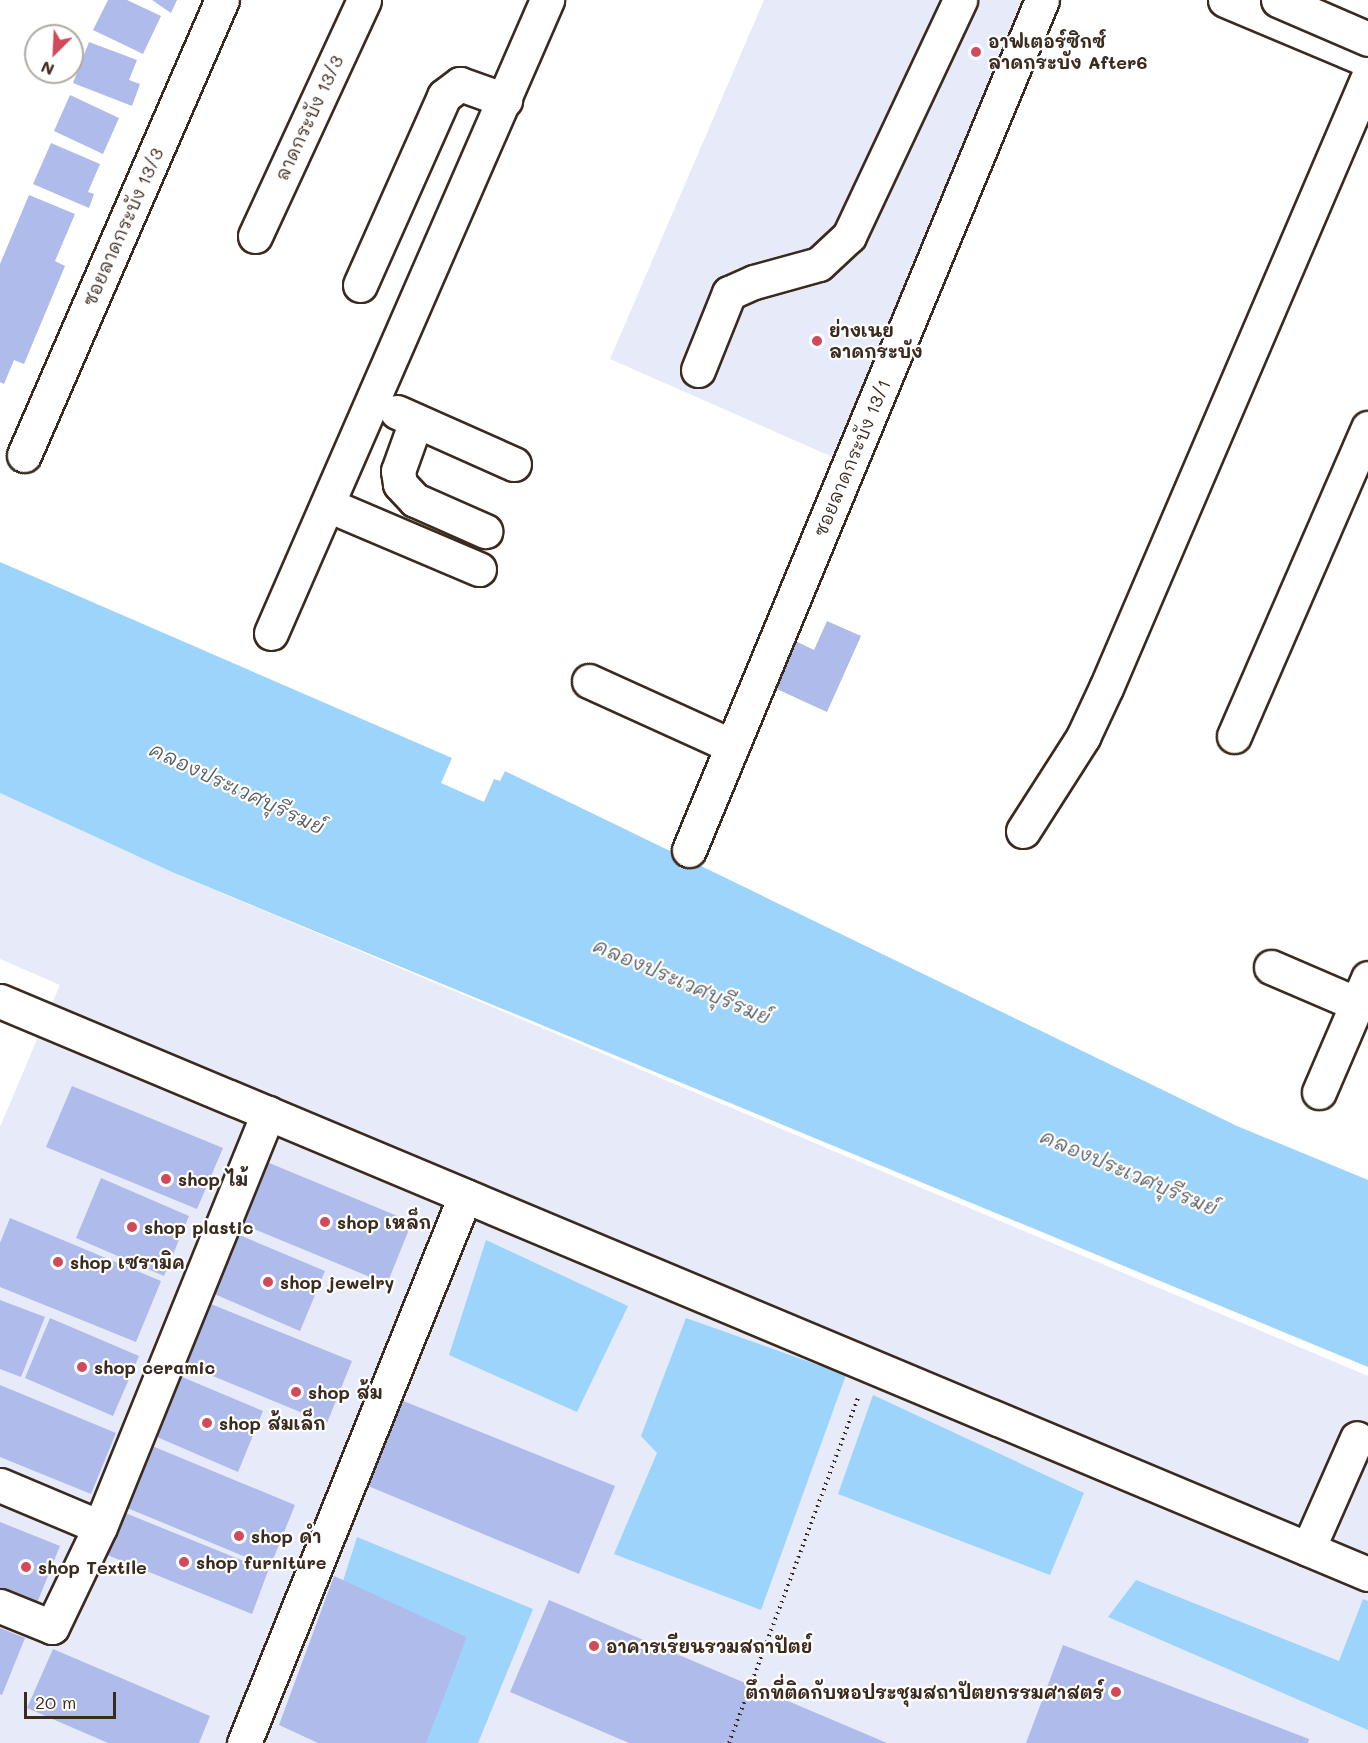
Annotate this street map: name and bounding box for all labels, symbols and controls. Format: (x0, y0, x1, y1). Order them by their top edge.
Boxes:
north arrow (24, 24, 84, 84)
place label: อาฟเตอร์ซิกซ์ ลาดกระบัง After6 (988, 31, 1147, 74)
marker: อาฟเตอร์ซิกซ์ ลาดกระบัง After6 (969, 45, 983, 59)
street label: ลาดกระบัง 13/3 (271, 52, 347, 184)
text: N (37, 57, 57, 81)
street label: ซอยลาดกระบัง 13/3 (78, 144, 168, 310)
place label: ย่างเนย ลาดกระบัง (829, 320, 923, 362)
marker: ย่างเนย ลาดกระบัง (810, 334, 824, 348)
street label: ซอยลาดกระบัง 13/1 (809, 376, 895, 540)
water label: คลองประเวศบุรีรมย์ (146, 737, 328, 839)
water label: คลองประเวศบุรีรมย์ (590, 933, 774, 1029)
water label: คลองประเวศบุรีรมย์ (1037, 1124, 1221, 1220)
place label: shop ไม้ (178, 1168, 248, 1190)
marker: shop ไม้ (159, 1172, 173, 1186)
place label: shop เหล็ก (337, 1211, 431, 1233)
marker: shop เหล็ก (318, 1215, 332, 1229)
place label: shop plastic (144, 1216, 253, 1238)
marker: shop plastic (125, 1220, 139, 1234)
place label: shop เซรามิค (70, 1251, 185, 1273)
marker: shop เซรามิค (51, 1255, 65, 1269)
place label: shop jewelry (280, 1271, 394, 1293)
marker: shop jewelry (261, 1275, 275, 1289)
place label: shop ceramic (94, 1356, 215, 1378)
marker: shop ceramic (75, 1360, 89, 1374)
place label: shop ส้ม (308, 1381, 383, 1403)
marker: shop ส้ม (289, 1385, 303, 1399)
place label: shop ส้มเล็ก (219, 1412, 326, 1434)
marker: shop ส้มเล็ก (200, 1416, 214, 1430)
place label: shop ดำ (251, 1525, 321, 1547)
marker: shop ดำ (232, 1529, 246, 1543)
place label: shop furniture (196, 1551, 326, 1573)
marker: shop furniture (177, 1555, 191, 1569)
place label: shop Textile (38, 1556, 147, 1578)
marker: shop Textile (19, 1560, 33, 1574)
place label: อาคารเรียนรวมสถาปัตย์ (606, 1635, 812, 1657)
marker: อาคารเรียนรวมสถาปัตย์ (587, 1639, 601, 1653)
scale bar (27, 1680, 118, 1718)
place label: ตึกที่ติดกับหอประชุมสถาปัตยกรรมศาสตร์ (745, 1681, 1104, 1703)
marker: ตึกที่ติดกับหอประชุมสถาปัตยกรรมศาสตร์ (1109, 1685, 1123, 1699)
text: 20 m (35, 1690, 76, 1714)

